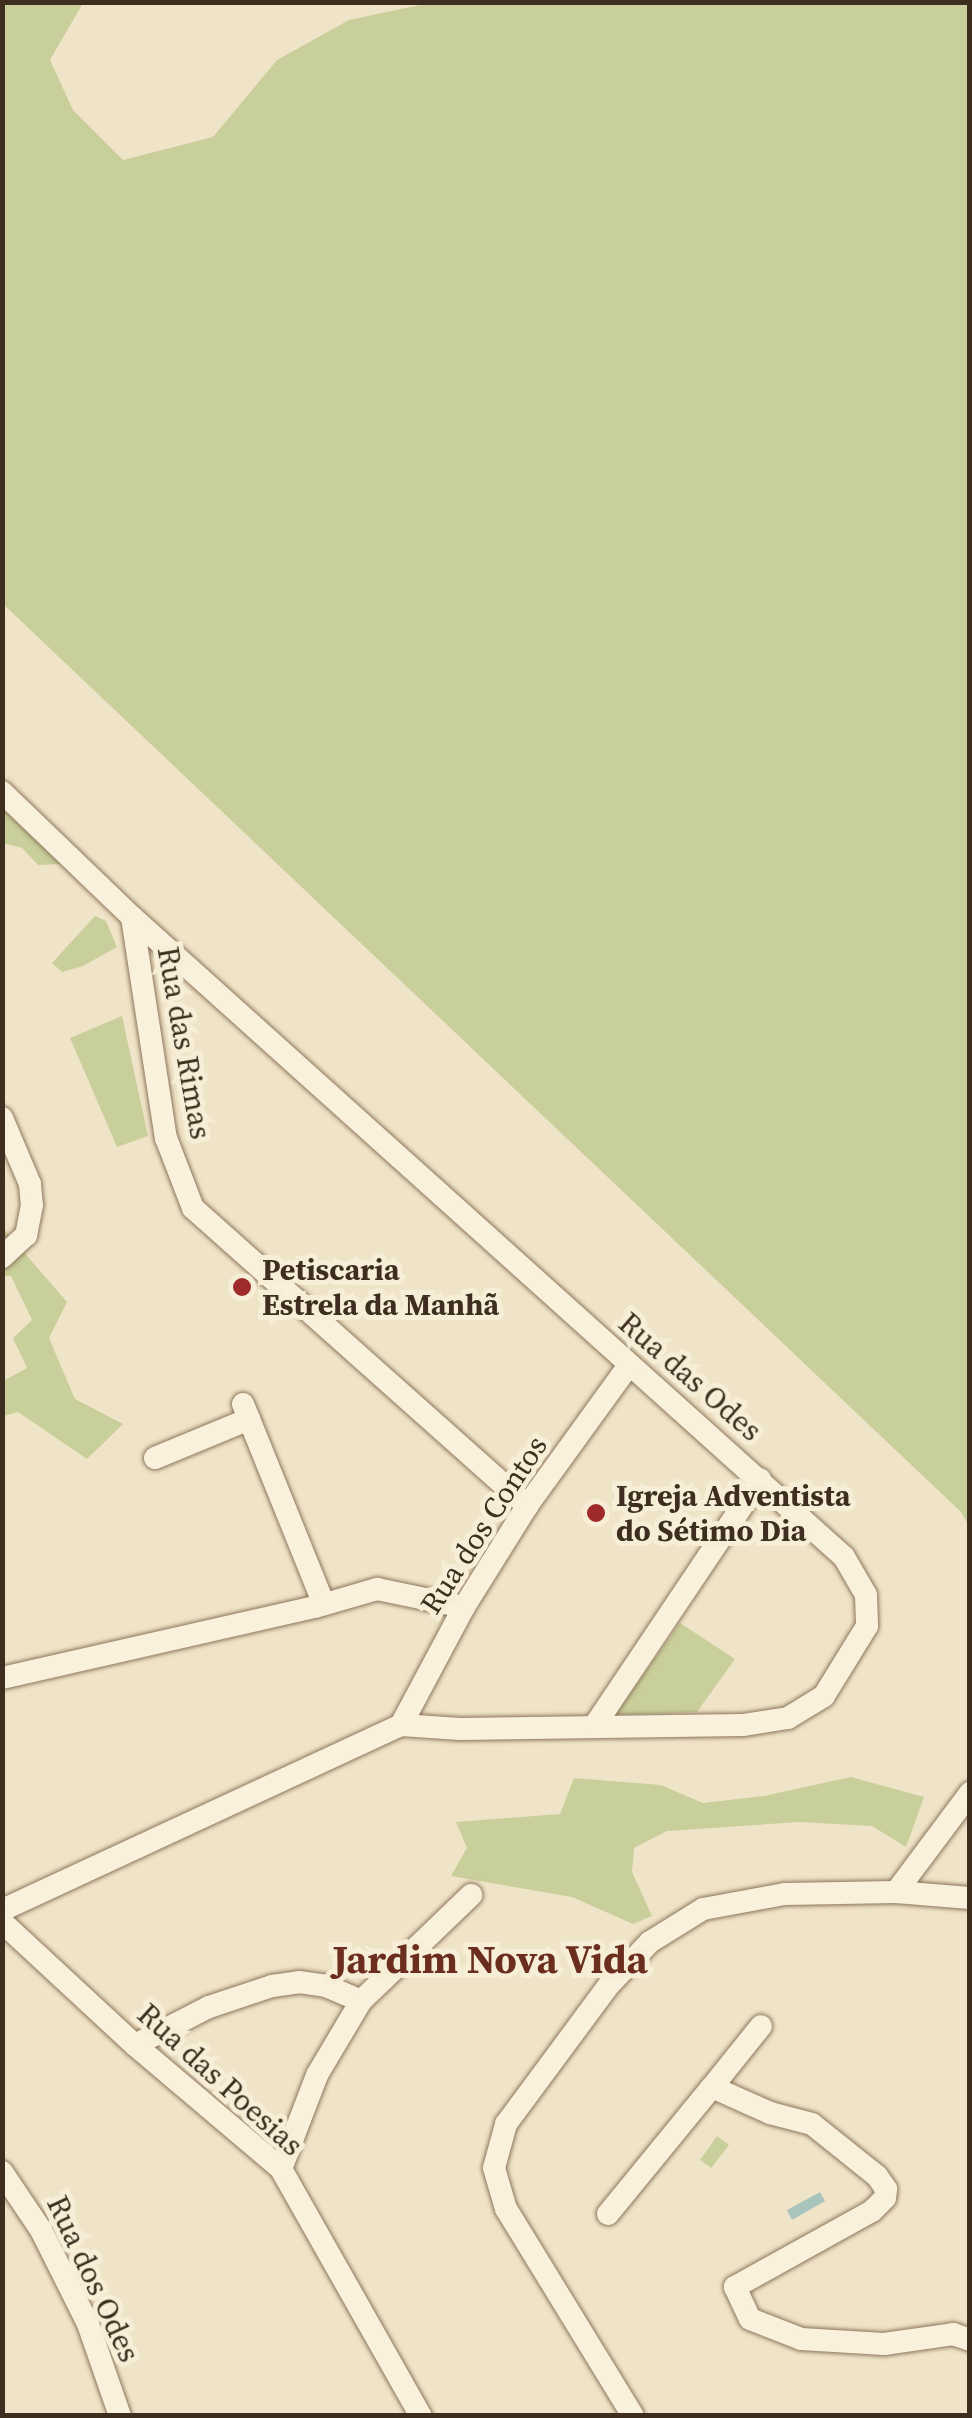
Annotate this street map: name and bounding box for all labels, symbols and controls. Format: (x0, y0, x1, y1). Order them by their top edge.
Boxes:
street label: Rua das Rimas (149, 944, 219, 1142)
place label: Petiscaria Estrela da Manhã (262, 1252, 499, 1322)
marker: Petiscaria Estrela da Manhã (231, 1276, 253, 1298)
street label: Rua das Odes (611, 1305, 769, 1449)
street label: Rua dos Contos (413, 1429, 555, 1621)
place label: Igreja Adventista do Sétimo Dia (616, 1478, 851, 1548)
marker: Igreja Adventista do Sétimo Dia (585, 1502, 607, 1524)
district label: Jardim Nova Vida (332, 1935, 648, 1983)
street label: Rua das Poesias (130, 1996, 310, 2164)
street label: Rua dos Odes (39, 2190, 147, 2368)

